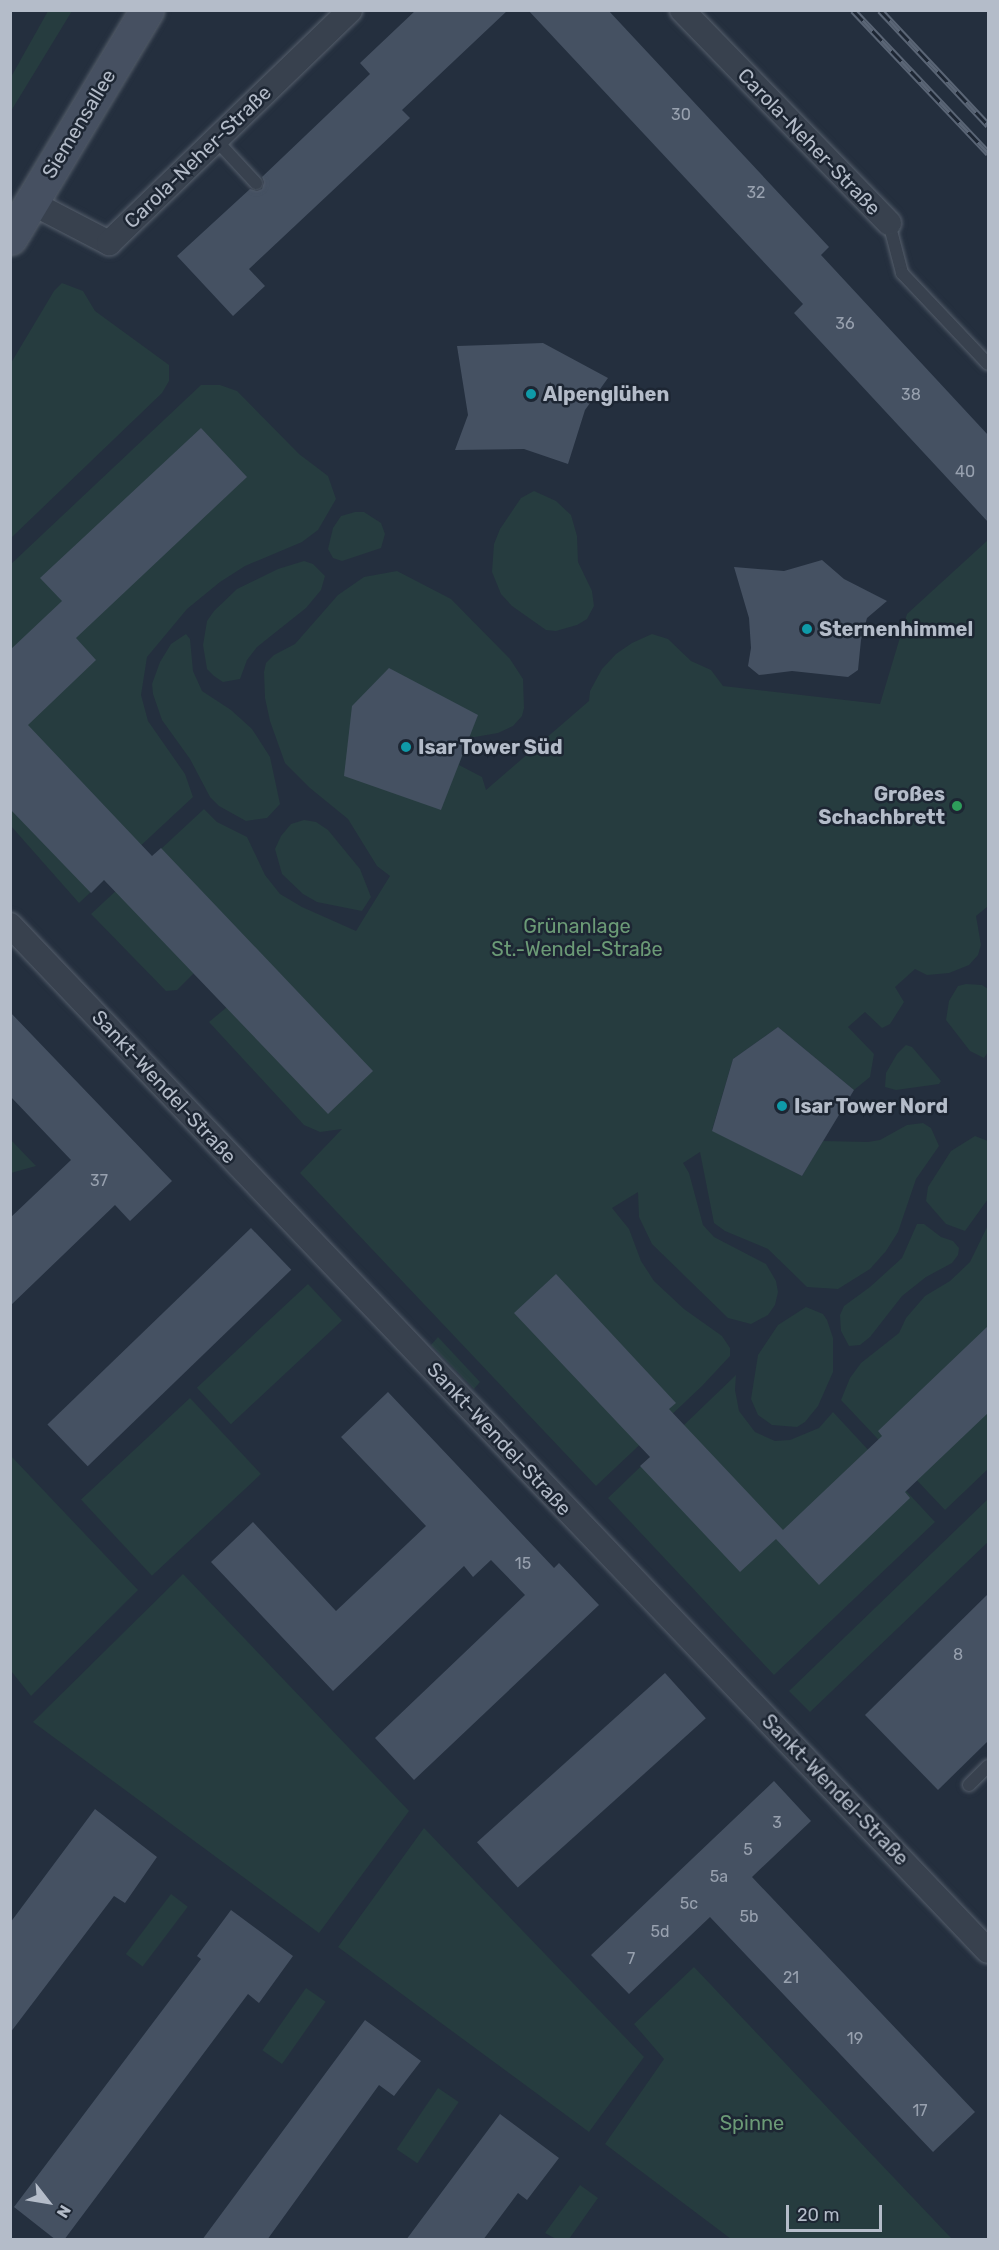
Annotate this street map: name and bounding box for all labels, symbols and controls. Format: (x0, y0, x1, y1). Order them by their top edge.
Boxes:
street label: Carola-Neher-Straße (733, 64, 885, 220)
street label: Siemensallee (37, 65, 121, 183)
street label: Carola-Neher-Straße (120, 81, 276, 233)
house number: 30 (671, 105, 691, 125)
house number: 32 (746, 183, 766, 203)
house number: 36 (835, 314, 855, 334)
place label: Alpenglühen (543, 382, 669, 406)
house number: 38 (901, 385, 921, 405)
marker: Alpenglühen (524, 387, 538, 401)
house number: 40 (955, 462, 975, 482)
place label: Sternenhimmel (819, 617, 973, 641)
marker: Sternenhimmel (800, 622, 814, 636)
place label: Isar Tower Süd (418, 735, 564, 759)
marker: Isar Tower Süd (399, 740, 413, 754)
place label: Großes Schachbrett (818, 783, 945, 830)
marker: Großes Schachbrett (950, 799, 964, 813)
park label: Grünanlage St.-Wendel-Straße (491, 915, 663, 962)
street label: Sankt-Wendel-Straße (87, 1005, 241, 1169)
place label: Isar Tower Nord (794, 1094, 949, 1118)
marker: Isar Tower Nord (775, 1099, 789, 1113)
house number: 37 (90, 1171, 108, 1191)
street label: Sankt-Wendel-Straße (422, 1357, 576, 1521)
house number: 15 (515, 1554, 531, 1574)
house number: 8 (953, 1645, 963, 1665)
street label: Sankt-Wendel-Straße (757, 1709, 913, 1871)
house number: 3 (772, 1813, 782, 1833)
house number: 5 (743, 1840, 753, 1860)
house number: 5a (710, 1867, 728, 1887)
house number: 5c (680, 1894, 698, 1914)
house number: 5b (739, 1907, 759, 1927)
house number: 5d (650, 1922, 670, 1942)
house number: 7 (627, 1949, 635, 1969)
house number: 21 (783, 1968, 799, 1988)
house number: 19 (847, 2029, 863, 2049)
house number: 17 (912, 2101, 928, 2121)
park label: Spinne (720, 2111, 784, 2135)
north arrow (18, 2172, 78, 2232)
scale bar (789, 2193, 885, 2231)
text: N (53, 2202, 75, 2221)
text: 20 m (797, 2204, 839, 2226)

